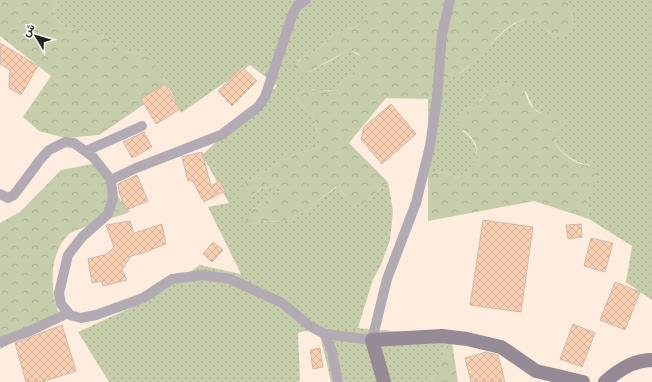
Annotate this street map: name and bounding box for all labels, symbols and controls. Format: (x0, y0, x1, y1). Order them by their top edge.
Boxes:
north arrow (16, 16, 56, 56)
text: ش (19, 21, 38, 39)

